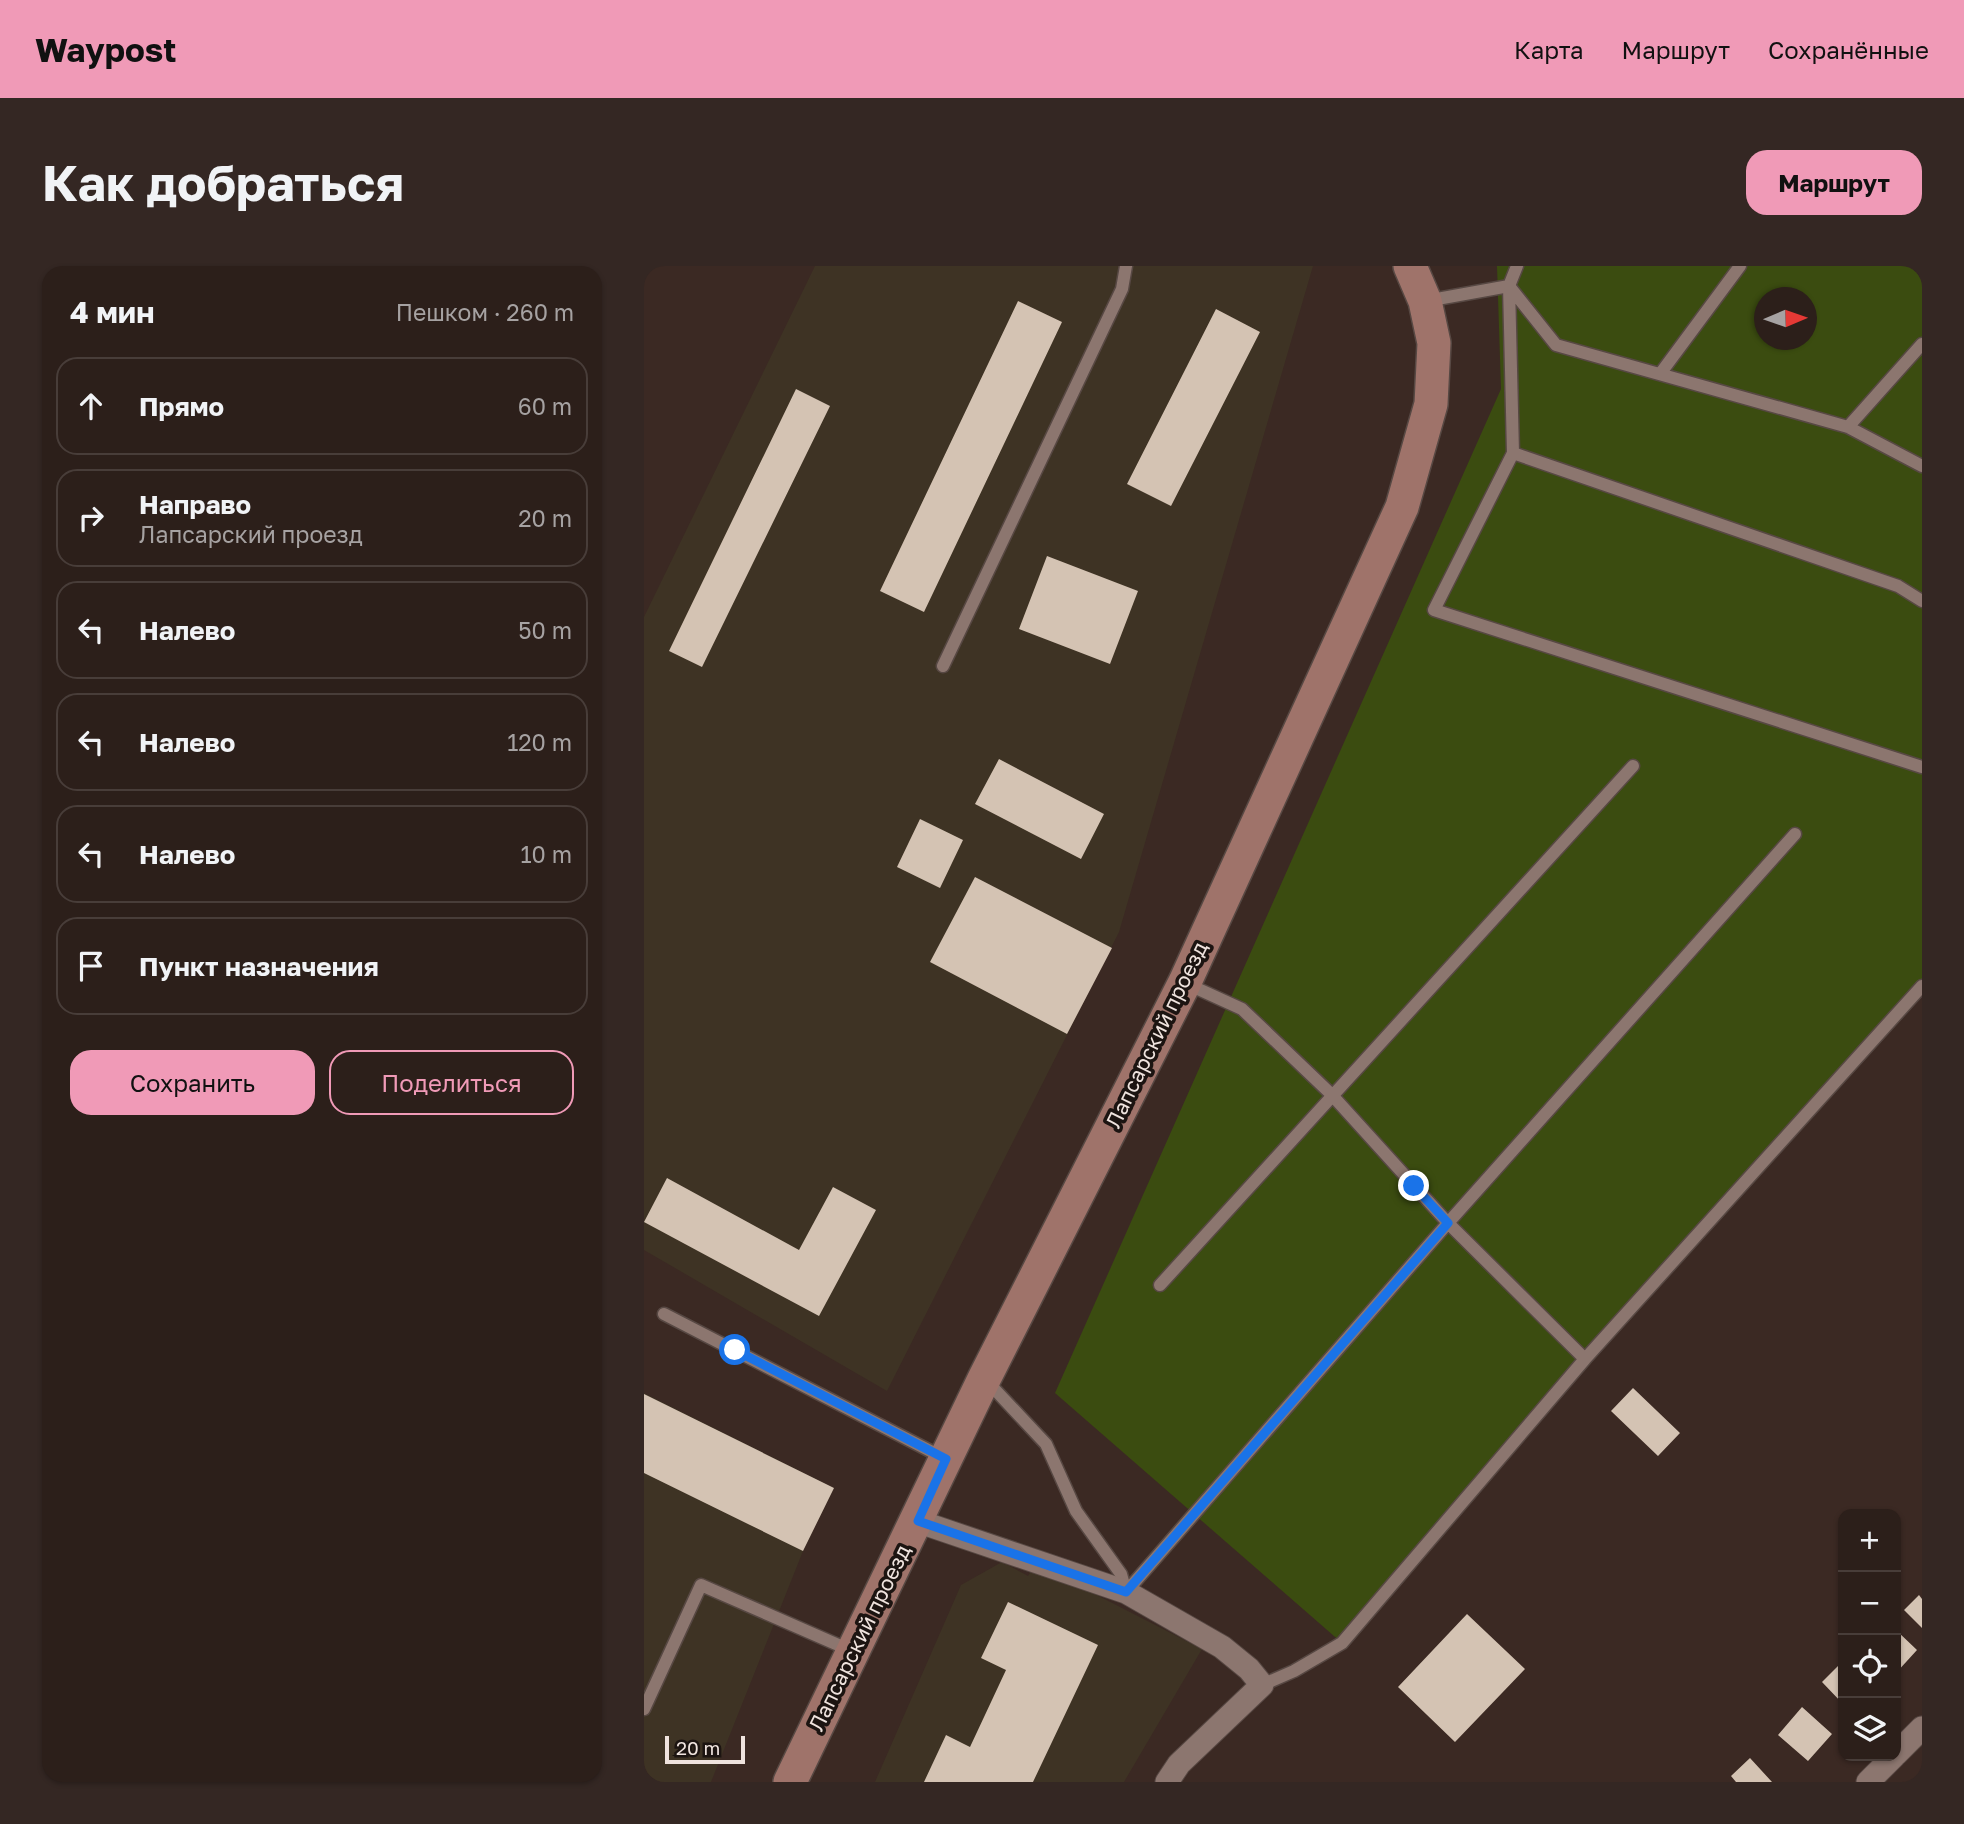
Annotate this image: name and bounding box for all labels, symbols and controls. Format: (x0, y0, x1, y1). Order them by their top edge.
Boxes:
text: Waypost (35, 30, 176, 69)
text: Карта (1514, 35, 1584, 64)
text: Маршрут (1622, 35, 1730, 64)
text: Сохранённые (1768, 35, 1929, 64)
button: Маршрут (1746, 150, 1922, 215)
text: Как добраться (42, 153, 404, 212)
north arrow (1754, 287, 1817, 350)
text: 4 мин (70, 294, 154, 330)
text: Пешком · 260 m (396, 298, 574, 326)
icon: ahead (72, 387, 110, 425)
text: Прямо (139, 391, 224, 422)
text: 60 m (518, 392, 572, 420)
text: Направо (139, 489, 251, 520)
icon: right (72, 499, 110, 537)
text: 20 m (518, 504, 572, 532)
text: Лапсарский проезд (139, 520, 363, 548)
icon: left (72, 611, 110, 649)
text: Налево (139, 615, 235, 646)
text: 50 m (518, 616, 572, 644)
icon: left (72, 723, 110, 761)
text: Налево (139, 727, 235, 758)
text: 120 m (507, 728, 572, 756)
icon: left (72, 835, 110, 873)
text: Налево (139, 839, 235, 870)
text: 10 m (520, 840, 572, 868)
street label: Лапсарский проезд (1100, 937, 1213, 1132)
icon: arrive (72, 947, 110, 985)
text: Пункт назначения (139, 951, 379, 982)
button: Сохранить (70, 1050, 315, 1115)
button: Поделиться (329, 1050, 574, 1115)
route end (1398, 1170, 1429, 1201)
route start (719, 1334, 750, 1365)
map controls (1838, 1509, 1901, 1761)
button: + (1838, 1509, 1901, 1572)
street label: Лапсарский проезд (803, 1540, 916, 1735)
button: − (1838, 1572, 1901, 1635)
button: locate (1838, 1635, 1901, 1698)
button: layers (1838, 1698, 1901, 1761)
scale bar (665, 1733, 746, 1765)
text: 20 m (676, 1736, 720, 1759)

